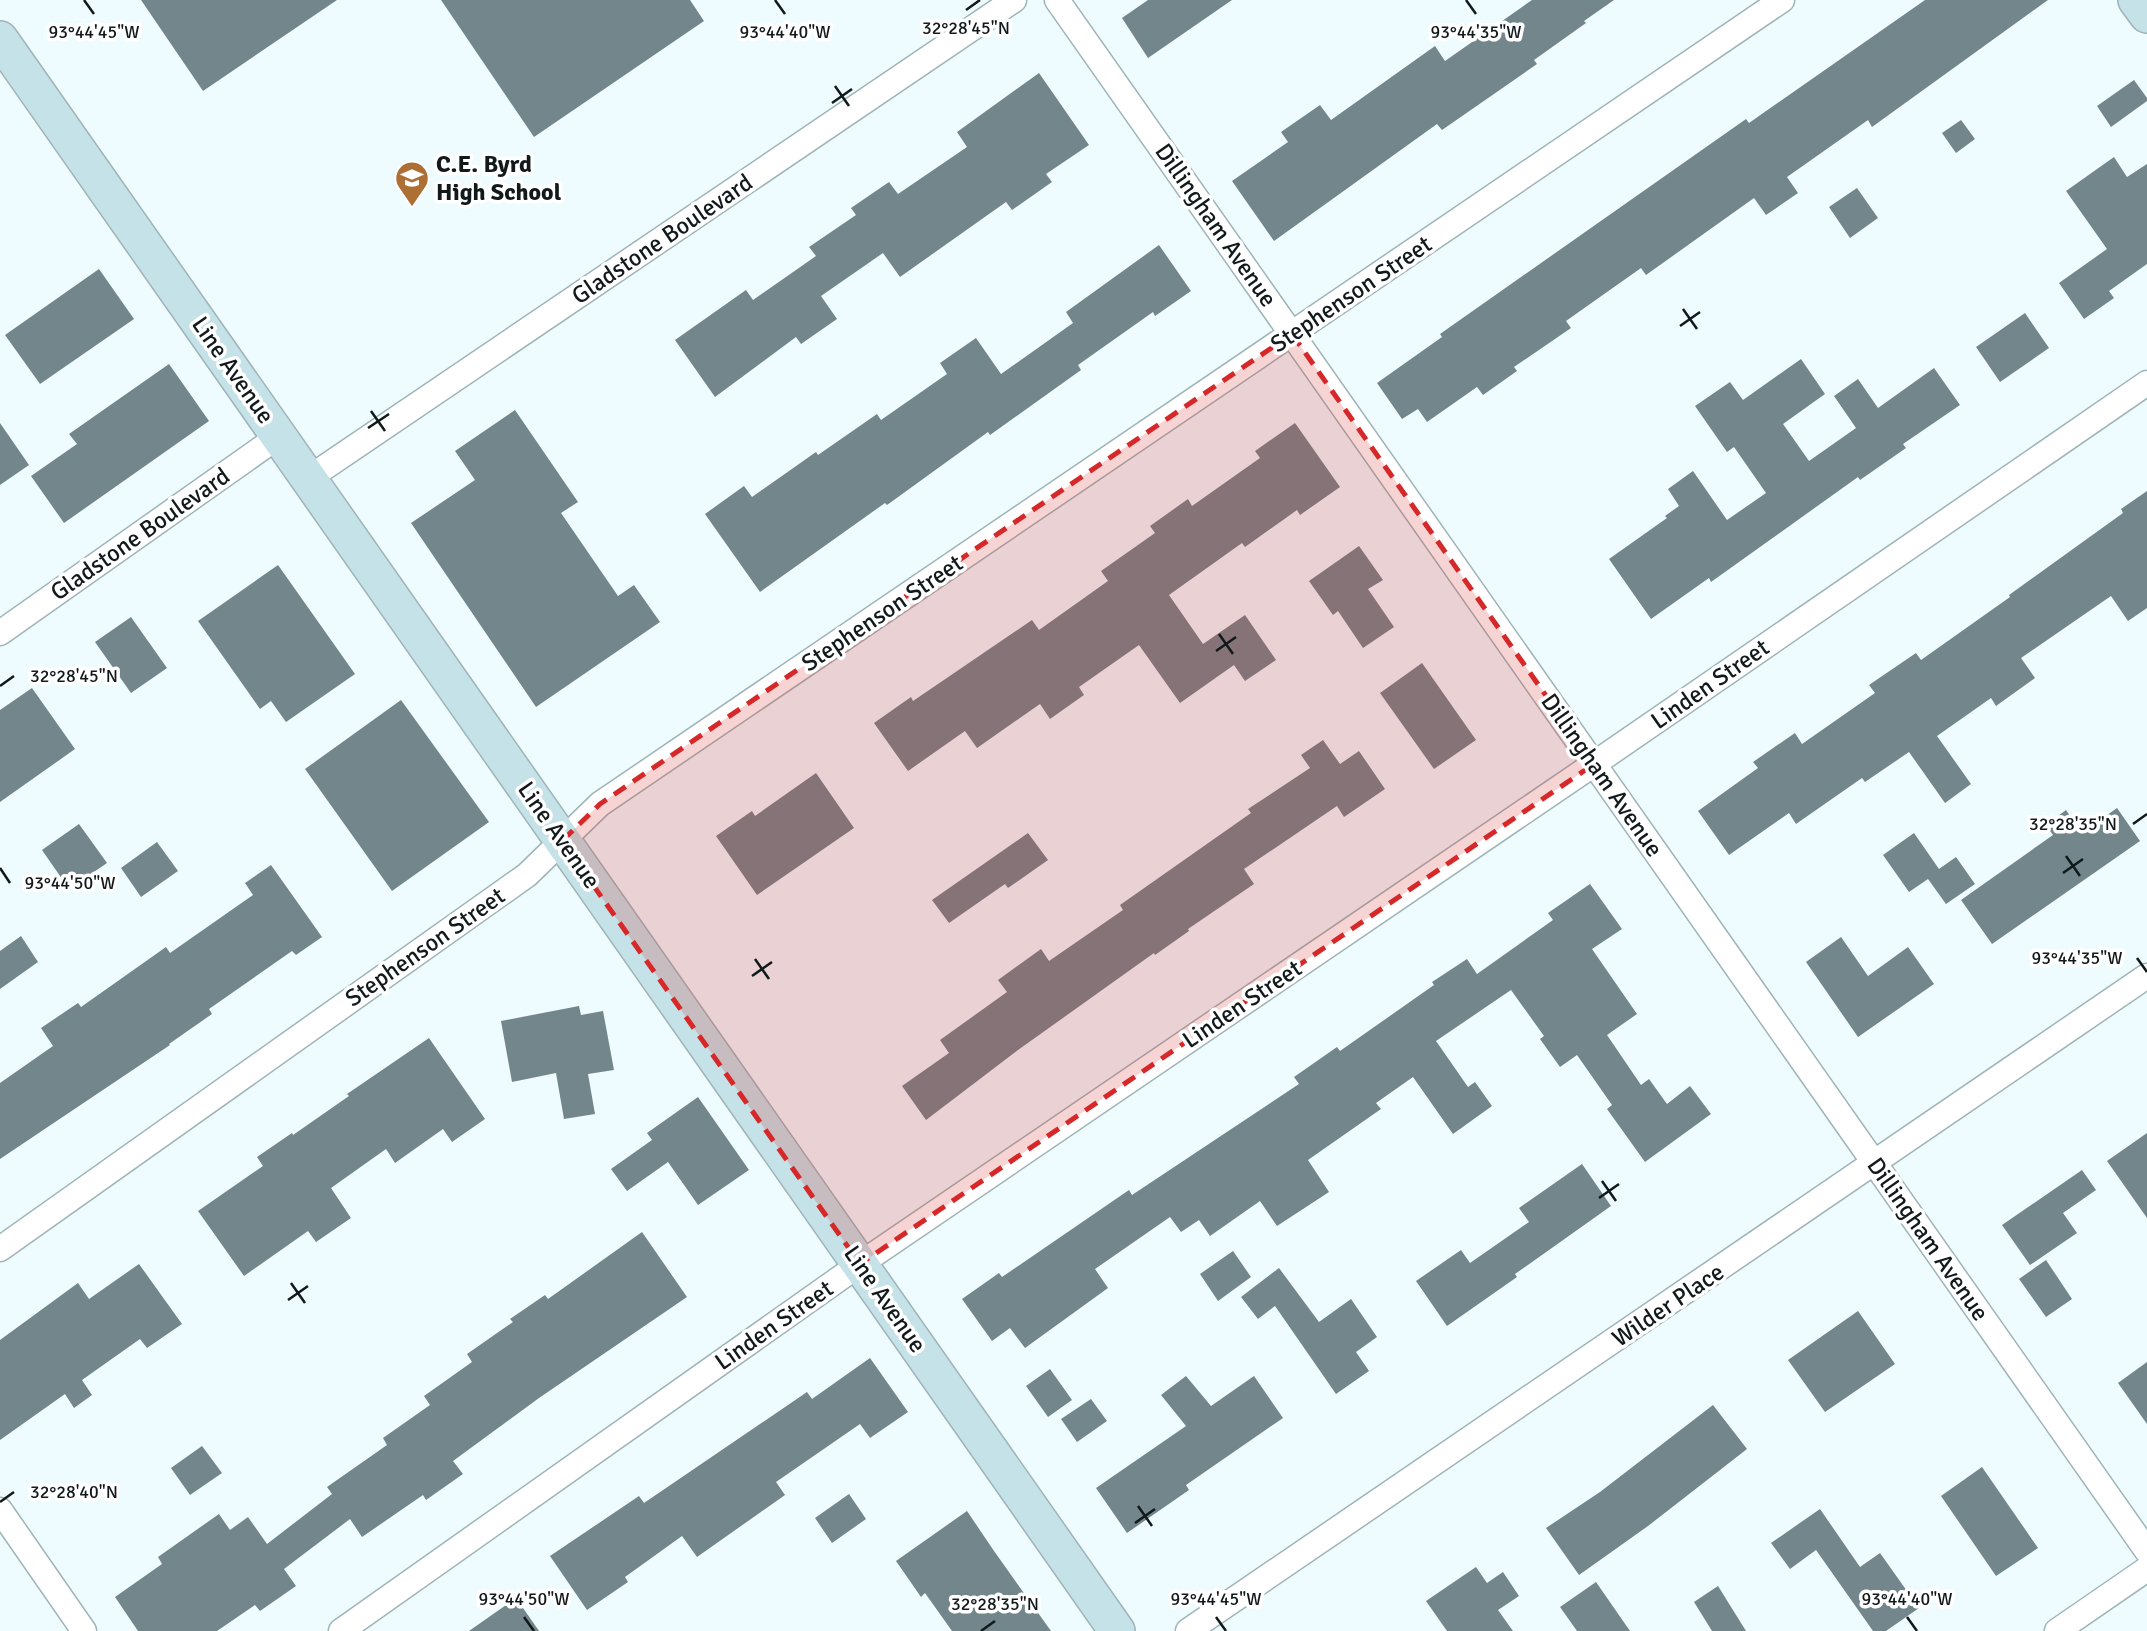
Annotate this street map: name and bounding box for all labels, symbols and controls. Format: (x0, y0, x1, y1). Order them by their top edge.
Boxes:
text: 32°28'45"N (922, 17, 1010, 39)
text: 93°44'45"W (49, 21, 139, 43)
text: 93°44'40"W (740, 21, 830, 43)
text: 93°44'35"W (1431, 21, 1521, 43)
street label: Dillingham Avenue (1148, 137, 1284, 313)
place label: C.E. Byrd High School (436, 149, 562, 207)
school or university icon: C.E. Byrd High School (393, 159, 431, 208)
street label: Gladstone Boulevard (566, 167, 758, 311)
street label: Stephenson Street (1265, 229, 1437, 359)
street label: Line Avenue (185, 311, 281, 429)
street label: Gladstone Boulevard (45, 461, 235, 607)
street label: Stephenson Street (796, 548, 968, 678)
street label: Linden Street (1645, 632, 1775, 736)
text: 32°28'45"N (30, 665, 118, 687)
street label: Dillingham Avenue (1534, 687, 1670, 863)
street label: Line Avenue (511, 776, 607, 894)
text: 32°28'35"N (2029, 813, 2117, 835)
text: 93°44'50"W (25, 872, 115, 894)
street label: Stephenson Street (339, 881, 511, 1013)
text: 93°44'35"W (2032, 947, 2122, 969)
street label: Linden Street (1177, 953, 1307, 1055)
street label: Dillingham Avenue (1860, 1151, 1996, 1327)
street label: Line Avenue (837, 1240, 933, 1358)
street label: Wilder Place (1606, 1257, 1730, 1353)
street label: Linden Street (709, 1273, 839, 1377)
text: 32°28'40"N (30, 1481, 118, 1503)
text: 93°44'50"W (479, 1588, 569, 1610)
text: 93°44'45"W (1171, 1588, 1261, 1610)
text: 93°44'40"W (1862, 1588, 1952, 1610)
text: 32°28'35"N (951, 1593, 1039, 1615)

